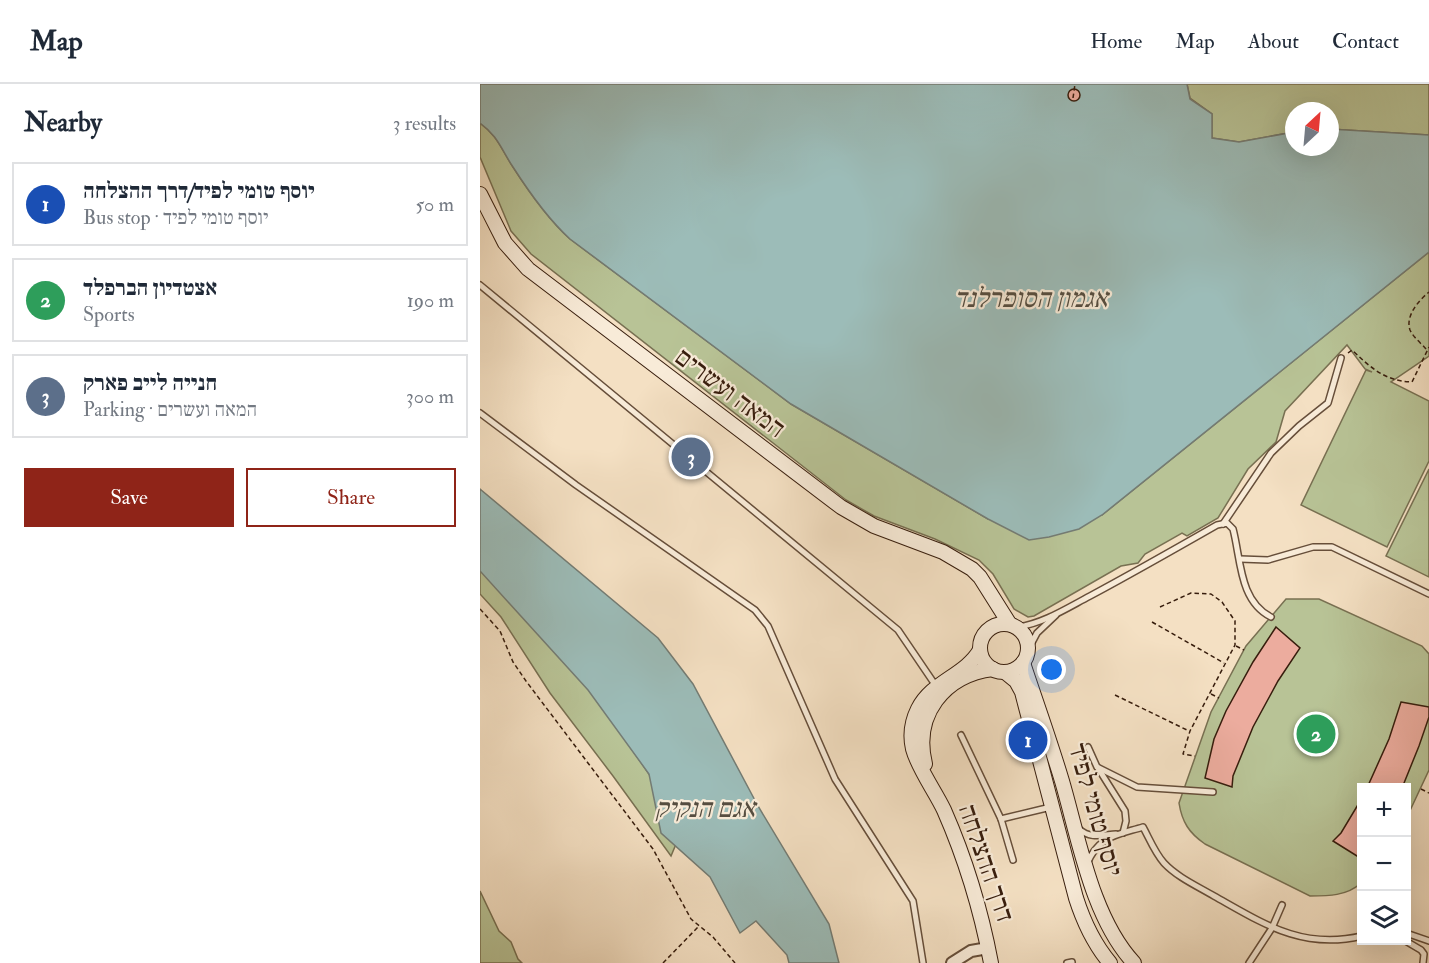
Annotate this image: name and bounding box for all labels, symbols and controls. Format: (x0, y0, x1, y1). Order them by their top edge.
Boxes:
text: Map (30, 24, 83, 59)
text: Home (1090, 28, 1142, 55)
text: Map (1175, 28, 1215, 55)
text: About (1248, 28, 1299, 55)
text: Contact (1332, 28, 1399, 55)
north arrow (1285, 102, 1339, 156)
text: Nearby (24, 107, 102, 139)
text: 3 results (393, 111, 456, 136)
text: יוסף טומי לפיד/דרך ההצלחה (83, 177, 315, 205)
text: 1 (42, 192, 49, 217)
text: 50 m (415, 192, 454, 217)
text: Bus stop · יוסף טומי לפיד (83, 205, 268, 230)
text: אצטדיון הברפלד (83, 274, 217, 302)
water label: אגמון הסופרלנד (954, 282, 1110, 315)
text: 2 (40, 288, 51, 313)
text: 190 m (407, 288, 454, 313)
text: Sports (83, 302, 135, 327)
street label: המאה ועשרים (669, 341, 791, 445)
text: חנייה לייב פארק (83, 369, 217, 397)
text: 3 (42, 384, 49, 409)
text: 300 m (406, 384, 454, 409)
text: Parking · המאה ועשרים (83, 397, 257, 422)
pin: 3 (672, 434, 710, 479)
button: Save (24, 468, 234, 527)
button: Share (246, 468, 456, 527)
your location (1037, 655, 1066, 684)
pin: 2 (1296, 712, 1336, 756)
pin: 1 (1008, 718, 1048, 762)
street label: יוסף טומי לפיד (1061, 740, 1129, 880)
map controls (1357, 783, 1411, 945)
button: + (1357, 783, 1411, 837)
water label: אגם הנקיק (655, 792, 758, 825)
street label: דרך ההצלחה (951, 800, 1021, 926)
button: − (1357, 837, 1411, 891)
button: layers (1357, 891, 1411, 945)

